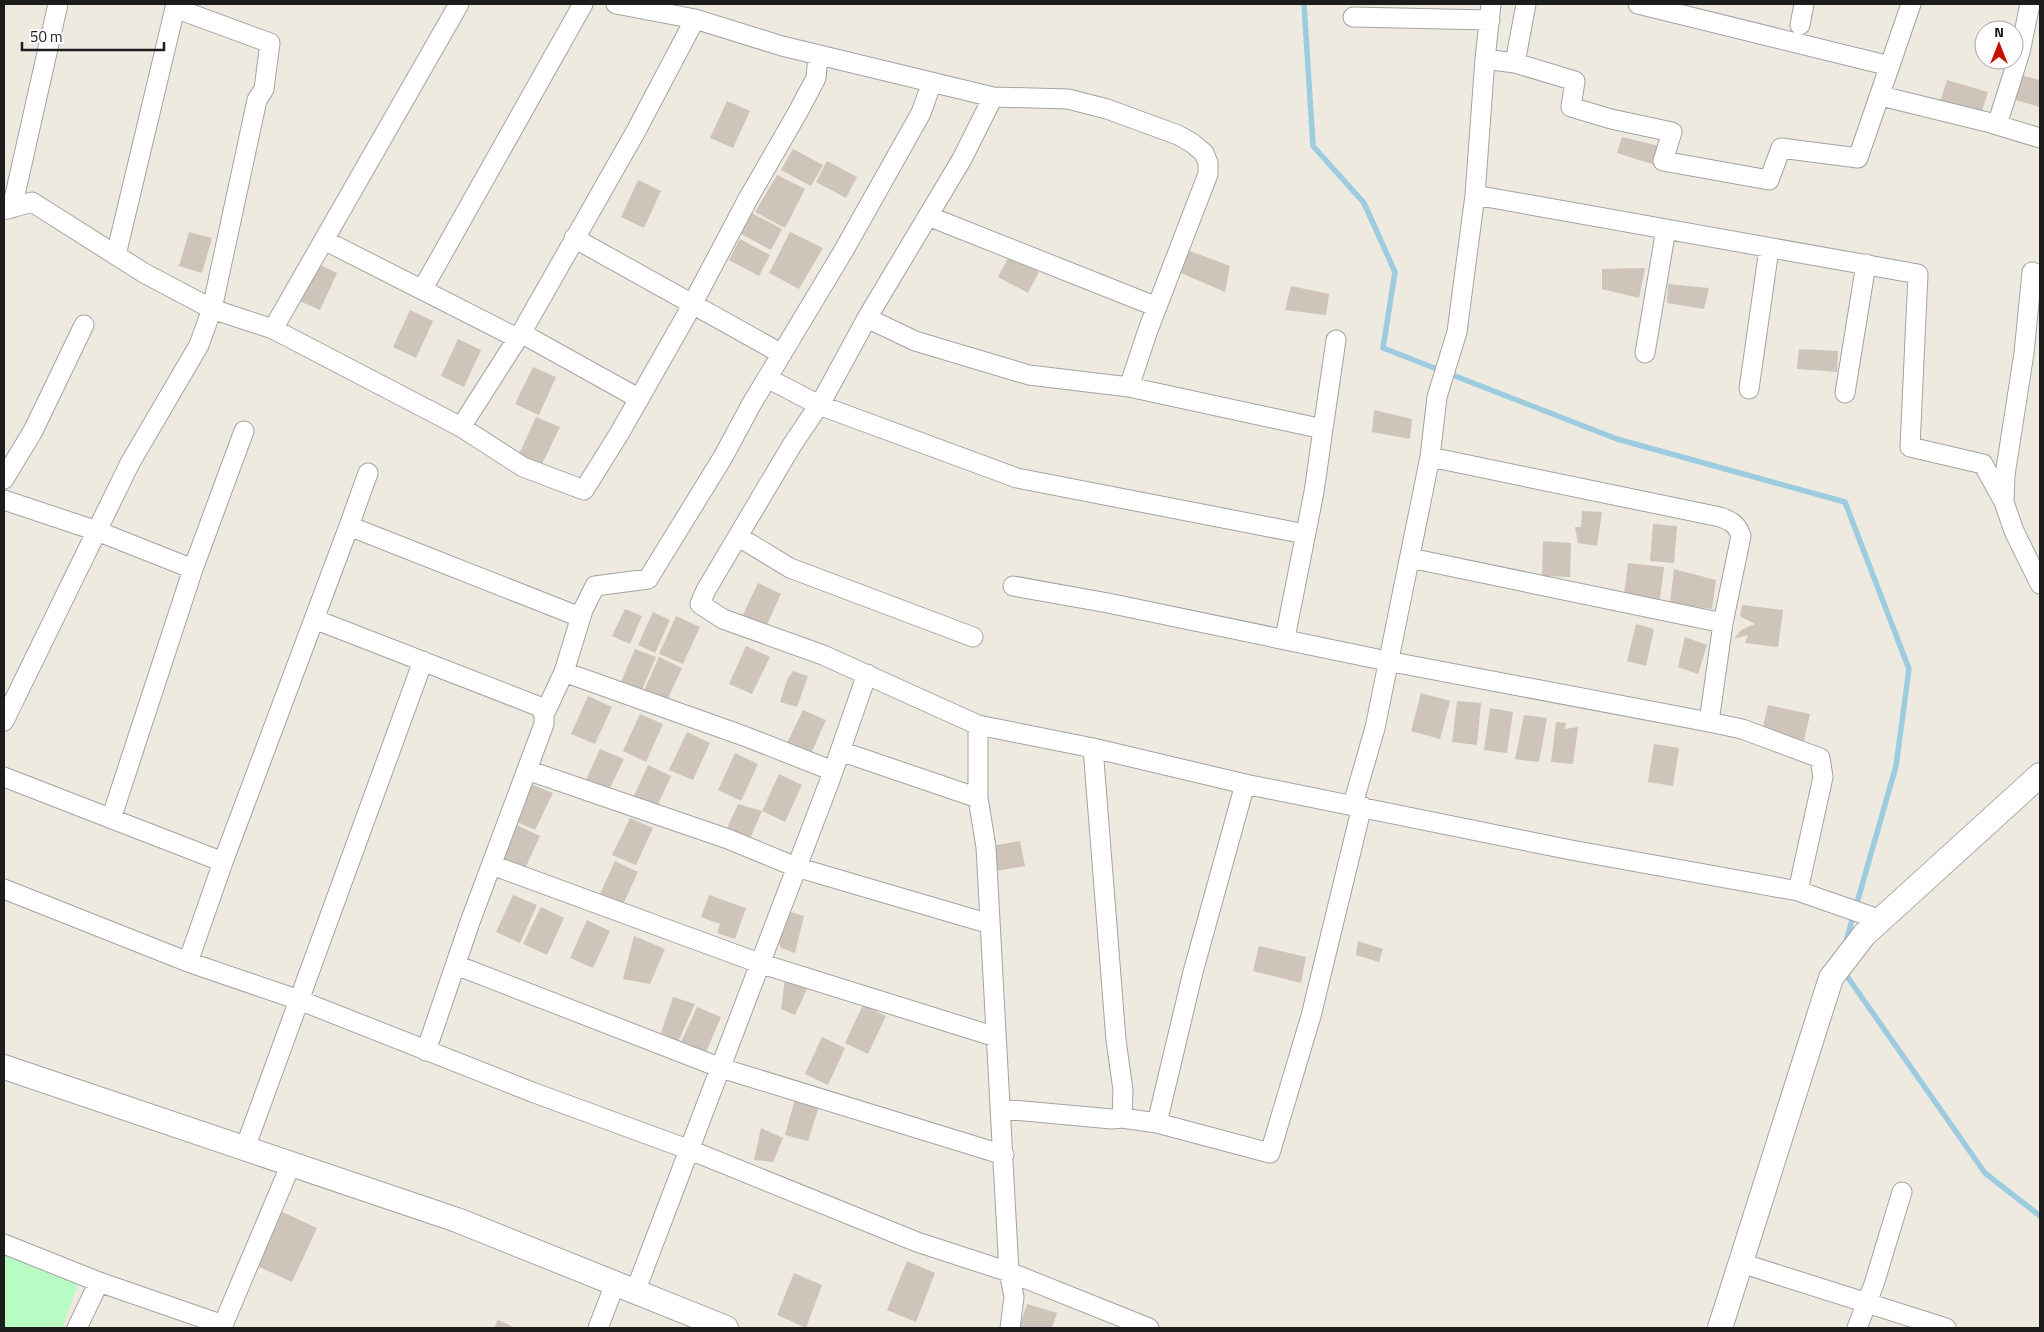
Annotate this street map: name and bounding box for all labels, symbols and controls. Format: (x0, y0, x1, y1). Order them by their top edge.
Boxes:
scale bar (22, 20, 165, 52)
north arrow (1974, 20, 2024, 70)
text: N (1994, 21, 2004, 42)
text: 50 m (30, 25, 63, 48)

